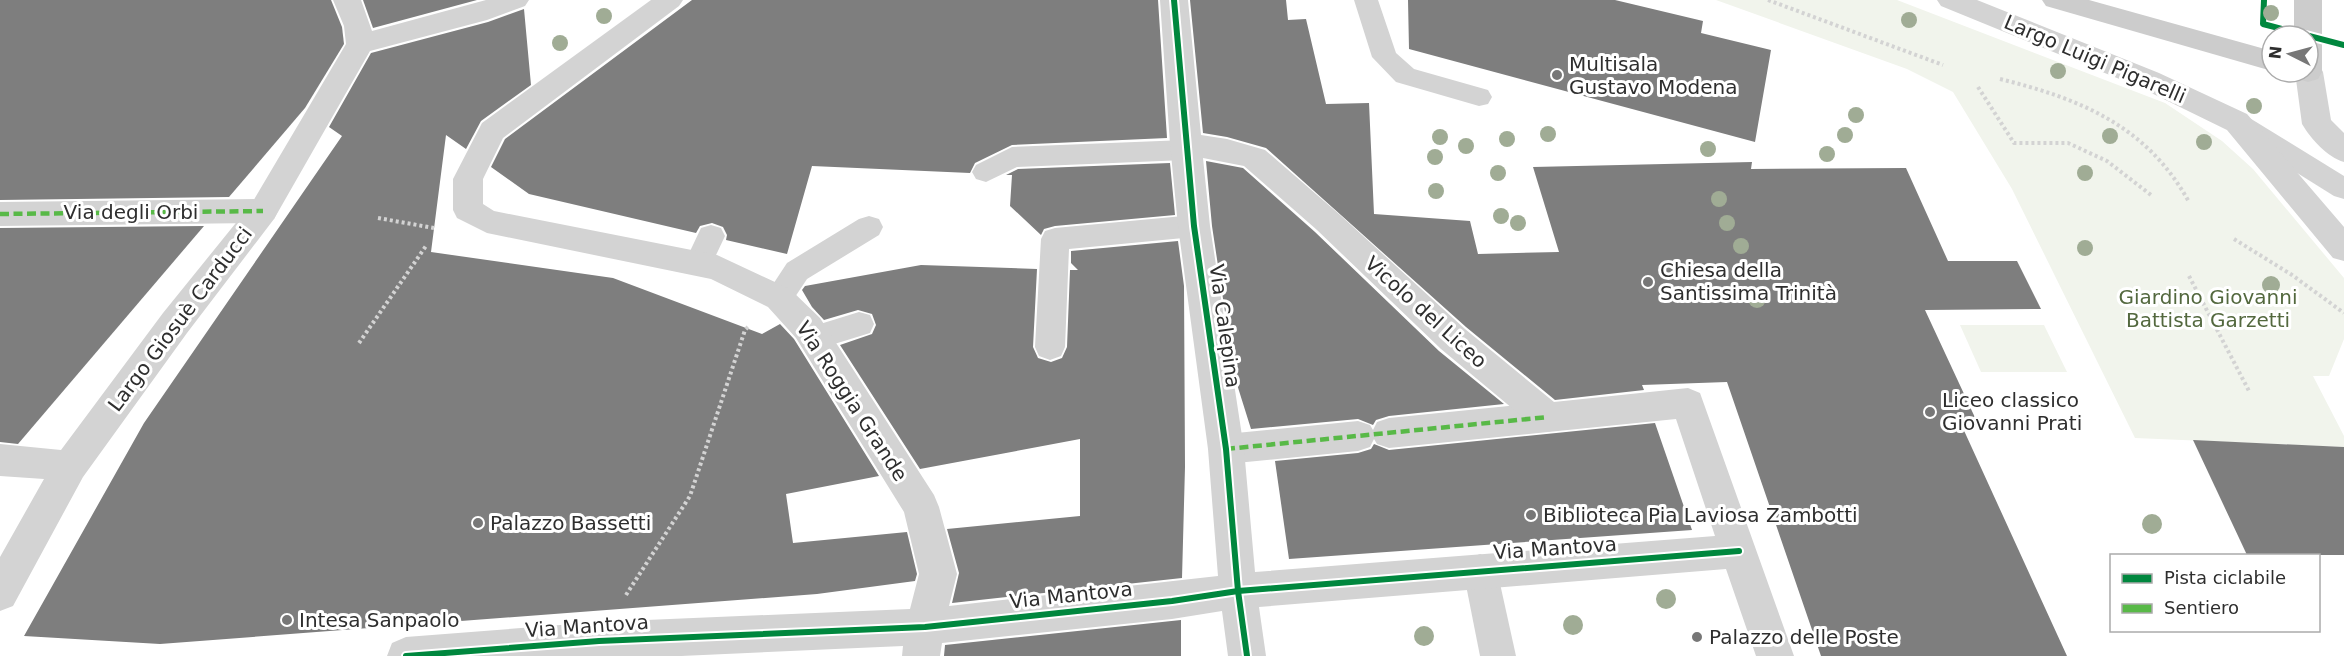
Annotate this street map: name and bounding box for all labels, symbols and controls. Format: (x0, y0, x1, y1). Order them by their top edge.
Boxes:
street label: Largo Luigi Pigarelli (2001, 10, 2189, 108)
north arrow (2260, 24, 2320, 84)
text: N (2265, 45, 2286, 60)
place label: Multisala Gustavo Modena (1569, 52, 1738, 99)
marker: Multisala Gustavo Modena (1550, 68, 1564, 82)
street label: Via degli Orbi (64, 200, 198, 224)
street label: Largo Giosuè Carducci (103, 222, 257, 416)
street label: Vicolo del Liceo (1360, 251, 1492, 373)
place label: Chiesa della Santissima Trinità (1660, 258, 1837, 305)
street label: Via Calepina (1204, 263, 1246, 389)
marker: Chiesa della Santissima Trinità (1641, 275, 1655, 289)
park label: Giardino Giovanni Battista Garzetti (2119, 285, 2298, 332)
street label: Via Roggia Grande (791, 317, 913, 485)
place label: Liceo classico Giovanni Prati (1942, 388, 2082, 435)
marker: Liceo classico Giovanni Prati (1923, 405, 1937, 419)
place label: Biblioteca Pia Laviosa Zambotti (1543, 503, 1858, 527)
marker: Biblioteca Pia Laviosa Zambotti (1524, 508, 1538, 522)
place label: Palazzo Bassetti (490, 511, 651, 535)
marker: Palazzo Bassetti (471, 516, 485, 530)
street label: Via Mantova (1492, 532, 1618, 564)
legend (2110, 554, 2320, 632)
text: Pista ciclabile (2164, 567, 2286, 588)
street label: Via Mantova (1008, 577, 1134, 613)
text: Sentiero (2164, 597, 2239, 618)
place label: Intesa Sanpaolo (299, 608, 459, 632)
street label: Via Mantova (524, 610, 650, 642)
marker: Intesa Sanpaolo (280, 613, 294, 627)
place label: Palazzo delle Poste (1709, 625, 1899, 649)
marker: Palazzo delle Poste (1690, 630, 1704, 644)

